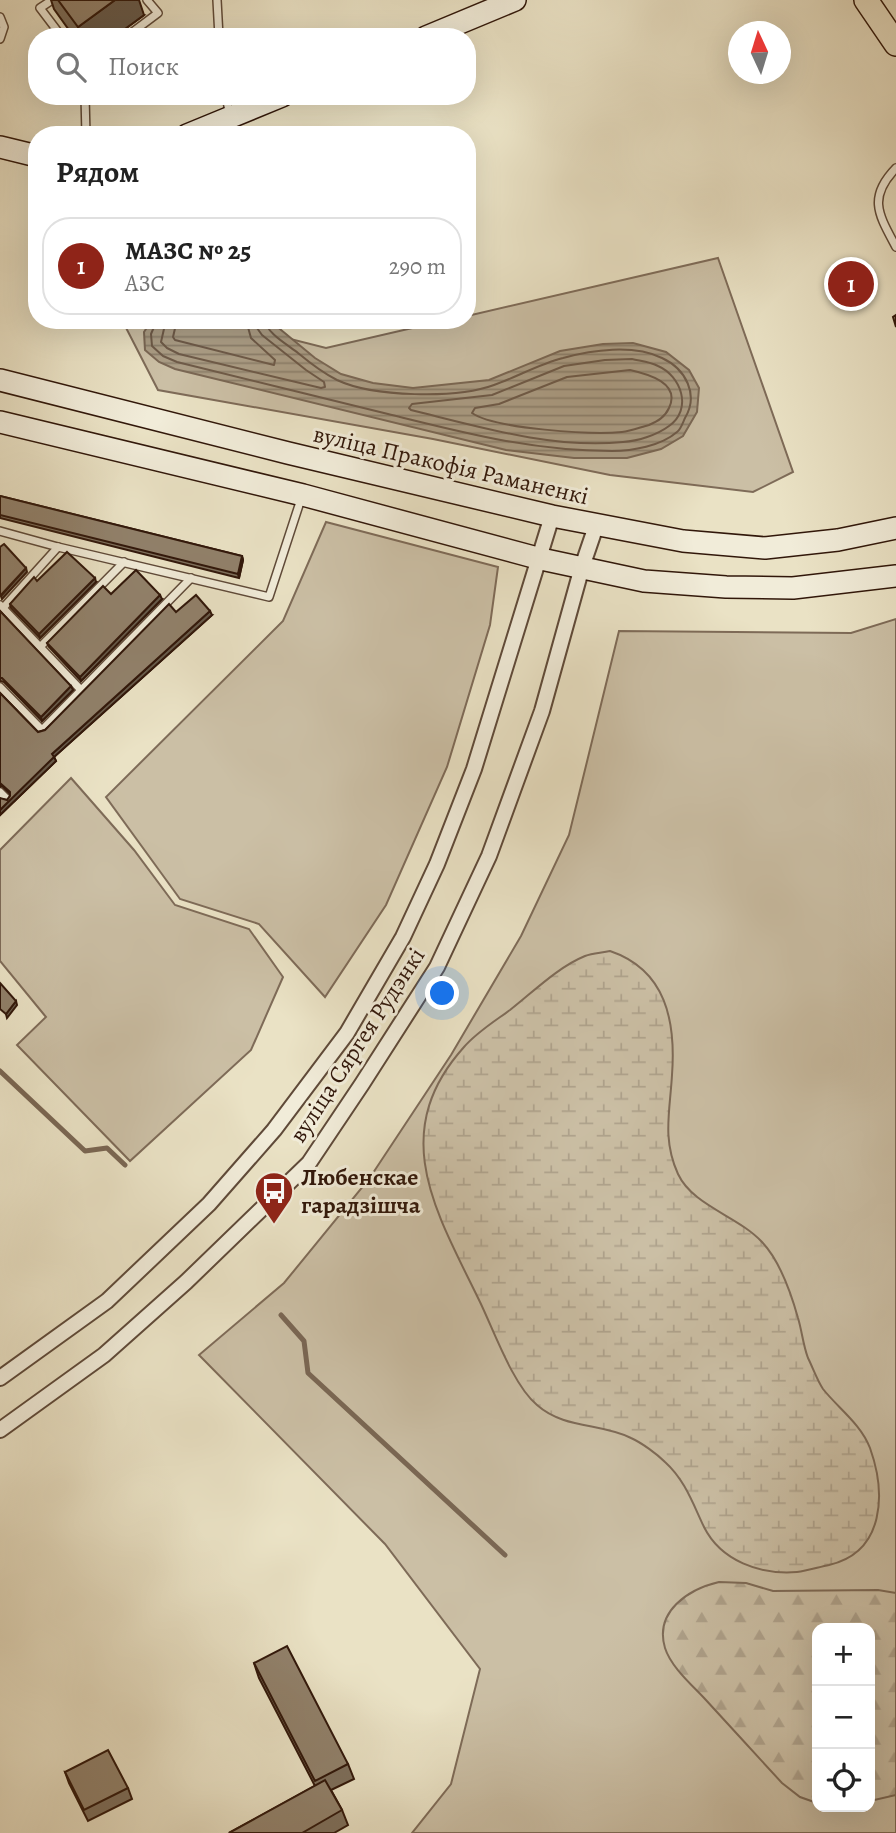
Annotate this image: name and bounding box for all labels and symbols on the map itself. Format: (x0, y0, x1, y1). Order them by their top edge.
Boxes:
north arrow (728, 21, 791, 84)
pin: 1 (828, 258, 874, 310)
street label: вуліца Пракофія Раманенкі (310, 418, 592, 512)
street label: вуліца Сяргея Рудэнкі (282, 941, 432, 1149)
your location (425, 976, 459, 1010)
place label: Любенскае гарадзішча (301, 1161, 421, 1221)
bus stop icon: Любенскае гарадзішча (253, 1170, 295, 1225)

